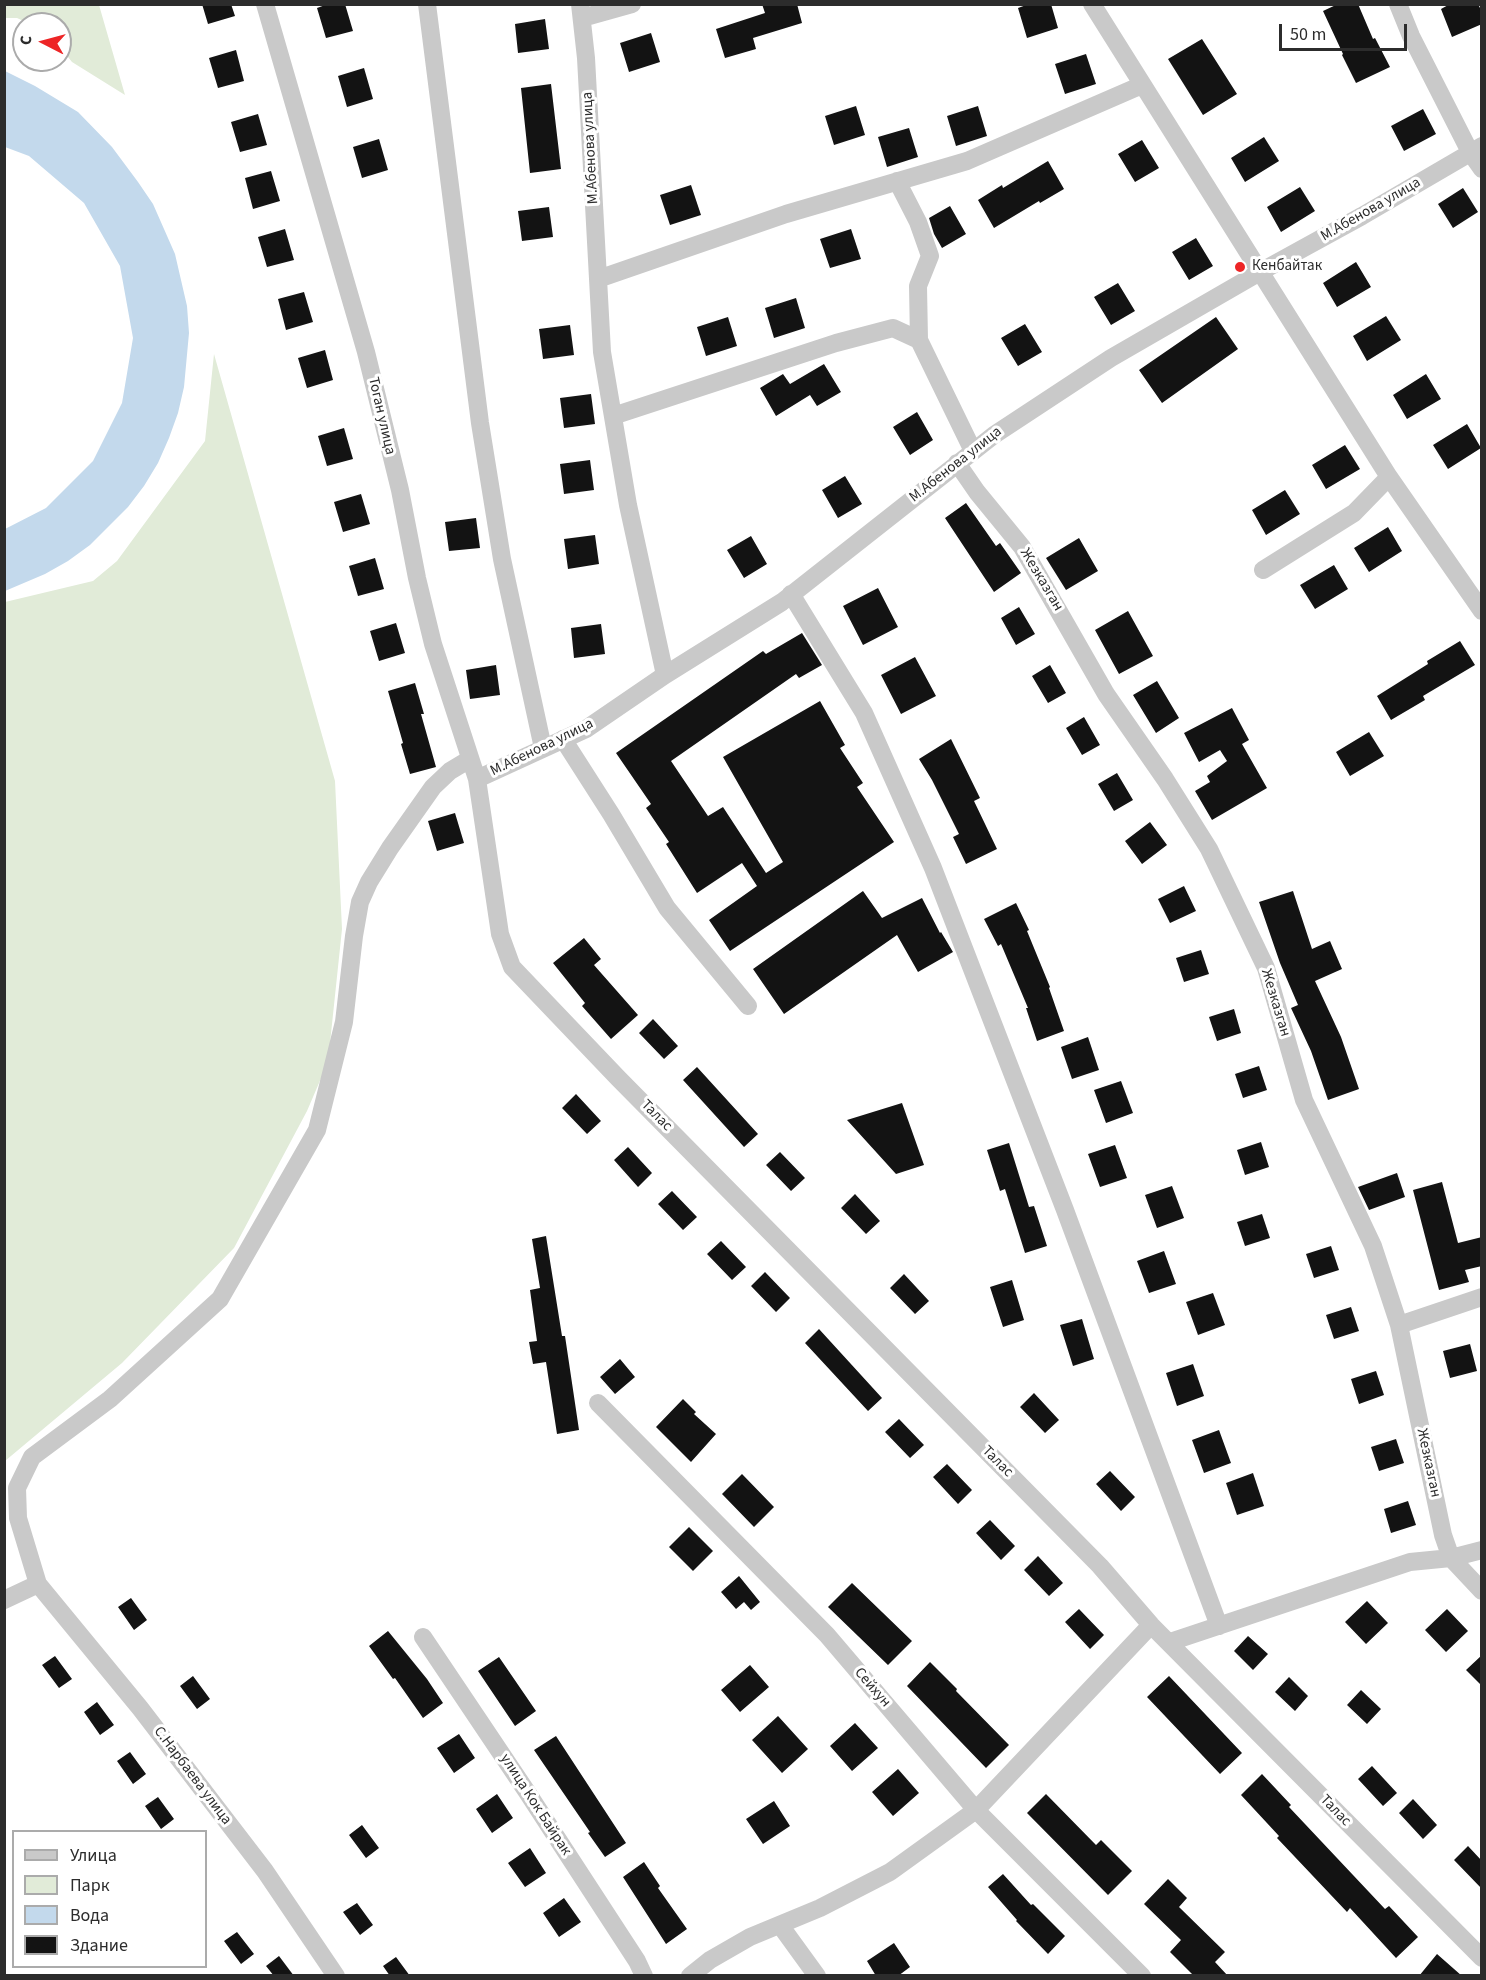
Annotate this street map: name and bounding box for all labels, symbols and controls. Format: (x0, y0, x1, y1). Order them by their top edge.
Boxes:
north arrow (12, 12, 72, 72)
scale bar (1282, 12, 1410, 50)
text: 50 m (1290, 22, 1326, 47)
text: С (15, 35, 38, 46)
street label: М.Абенова улица (579, 91, 603, 205)
street label: М.Абенова улица (1318, 174, 1424, 246)
place label: Кенбайтак (1252, 258, 1322, 276)
marker: Кенбайтак (1233, 260, 1247, 274)
street label: Тоган улица (363, 375, 399, 457)
street label: М.Абенова улица (906, 423, 1006, 507)
street label: Жезказган (1015, 545, 1067, 615)
street label: М.Абенова улица (488, 715, 596, 781)
street label: Жезказган (1256, 967, 1294, 1039)
street label: Талас (637, 1097, 675, 1135)
street label: Жезказган (1412, 1427, 1444, 1499)
street label: Талас (978, 1443, 1016, 1481)
street label: Сейхун (850, 1665, 894, 1711)
street label: С.Нарбаева улица (149, 1723, 235, 1829)
street label: улица Кок Байрак (496, 1751, 574, 1859)
street label: Талас (1316, 1791, 1354, 1831)
legend (12, 1830, 207, 1968)
text: Улица (70, 1843, 117, 1868)
text: Парк (70, 1873, 110, 1898)
text: Вода (70, 1903, 109, 1928)
text: Здание (70, 1933, 128, 1958)

